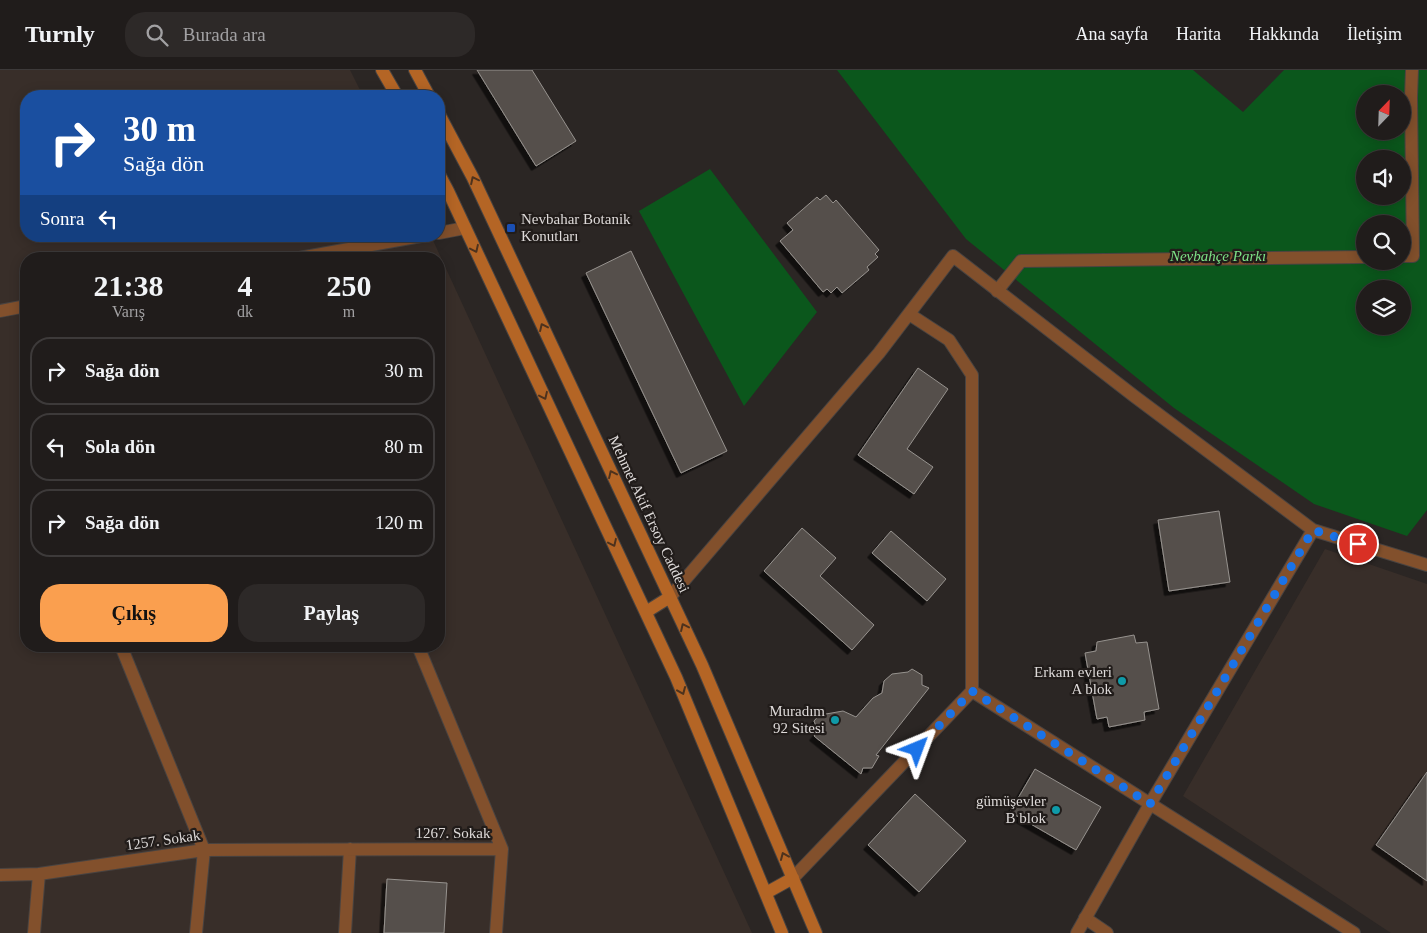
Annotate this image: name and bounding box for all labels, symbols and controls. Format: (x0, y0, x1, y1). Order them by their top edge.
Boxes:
search box (125, 12, 475, 57)
text: Turnly (25, 21, 95, 47)
icon: search (143, 21, 171, 49)
text: Burada ara (183, 24, 266, 45)
text: Ana sayfa (1076, 24, 1148, 44)
text: Harita (1176, 24, 1221, 44)
text: Hakkında (1249, 24, 1319, 44)
text: İletişim (1347, 24, 1402, 44)
north arrow (1356, 85, 1411, 140)
map controls (1356, 85, 1411, 335)
icon: right (40, 110, 105, 175)
text: 30 m (123, 110, 196, 149)
button: sound (1356, 150, 1411, 205)
text: Sağa dön (123, 151, 204, 176)
one-way arrow (470, 176, 480, 185)
icon: left (94, 205, 122, 233)
text: Sonra (40, 208, 84, 229)
place label: Nevbahar Botanik Konutları (521, 211, 631, 244)
button: search (1356, 215, 1411, 270)
marker: Nevbahar Botanik Konutları (505, 222, 517, 234)
one-way arrow (469, 244, 480, 253)
park label: Nevbahçe Parkı (1169, 248, 1266, 264)
text: 21:38 (94, 269, 164, 302)
text: 4 (238, 269, 253, 302)
text: 250 (327, 269, 372, 302)
button: layers (1356, 280, 1411, 335)
text: Varış (112, 303, 145, 320)
text: dk (237, 303, 253, 320)
text: m (343, 303, 355, 320)
one-way arrow (539, 323, 549, 332)
icon: right (42, 357, 70, 385)
text: Sağa dön (85, 360, 159, 381)
text: 30 m (384, 360, 423, 381)
one-way arrow (538, 391, 549, 400)
icon: left (42, 433, 70, 461)
street label: Mehmet Akif Ersoy Caddesi (606, 433, 692, 595)
text: Sola dön (85, 436, 155, 457)
text: 80 m (384, 436, 423, 457)
one-way arrow (608, 470, 619, 479)
icon: right (42, 509, 70, 537)
text: Sağa dön (85, 512, 159, 533)
text: 120 m (375, 512, 423, 533)
pin (1337, 523, 1379, 565)
icon: arrive (1344, 530, 1372, 558)
one-way arrow (607, 538, 618, 547)
button: Çıkış (40, 584, 228, 642)
button: Paylaş (238, 584, 425, 642)
one-way arrow (680, 623, 690, 632)
place label: Erkam evleri A blok (1034, 664, 1112, 697)
marker: Erkam evleri A blok (1116, 675, 1128, 687)
one-way arrow (676, 686, 686, 695)
place label: Muradım 92 Sitesi (769, 703, 825, 736)
marker: Muradım 92 Sitesi (829, 714, 841, 726)
position arrow (890, 722, 942, 774)
place label: gümüşevler B blok (976, 793, 1046, 826)
marker: gümüşevler B blok (1050, 804, 1062, 816)
street label: 1267. Sokak (416, 825, 491, 841)
street label: 1257. Sokak (125, 827, 202, 853)
one-way arrow (779, 852, 790, 861)

